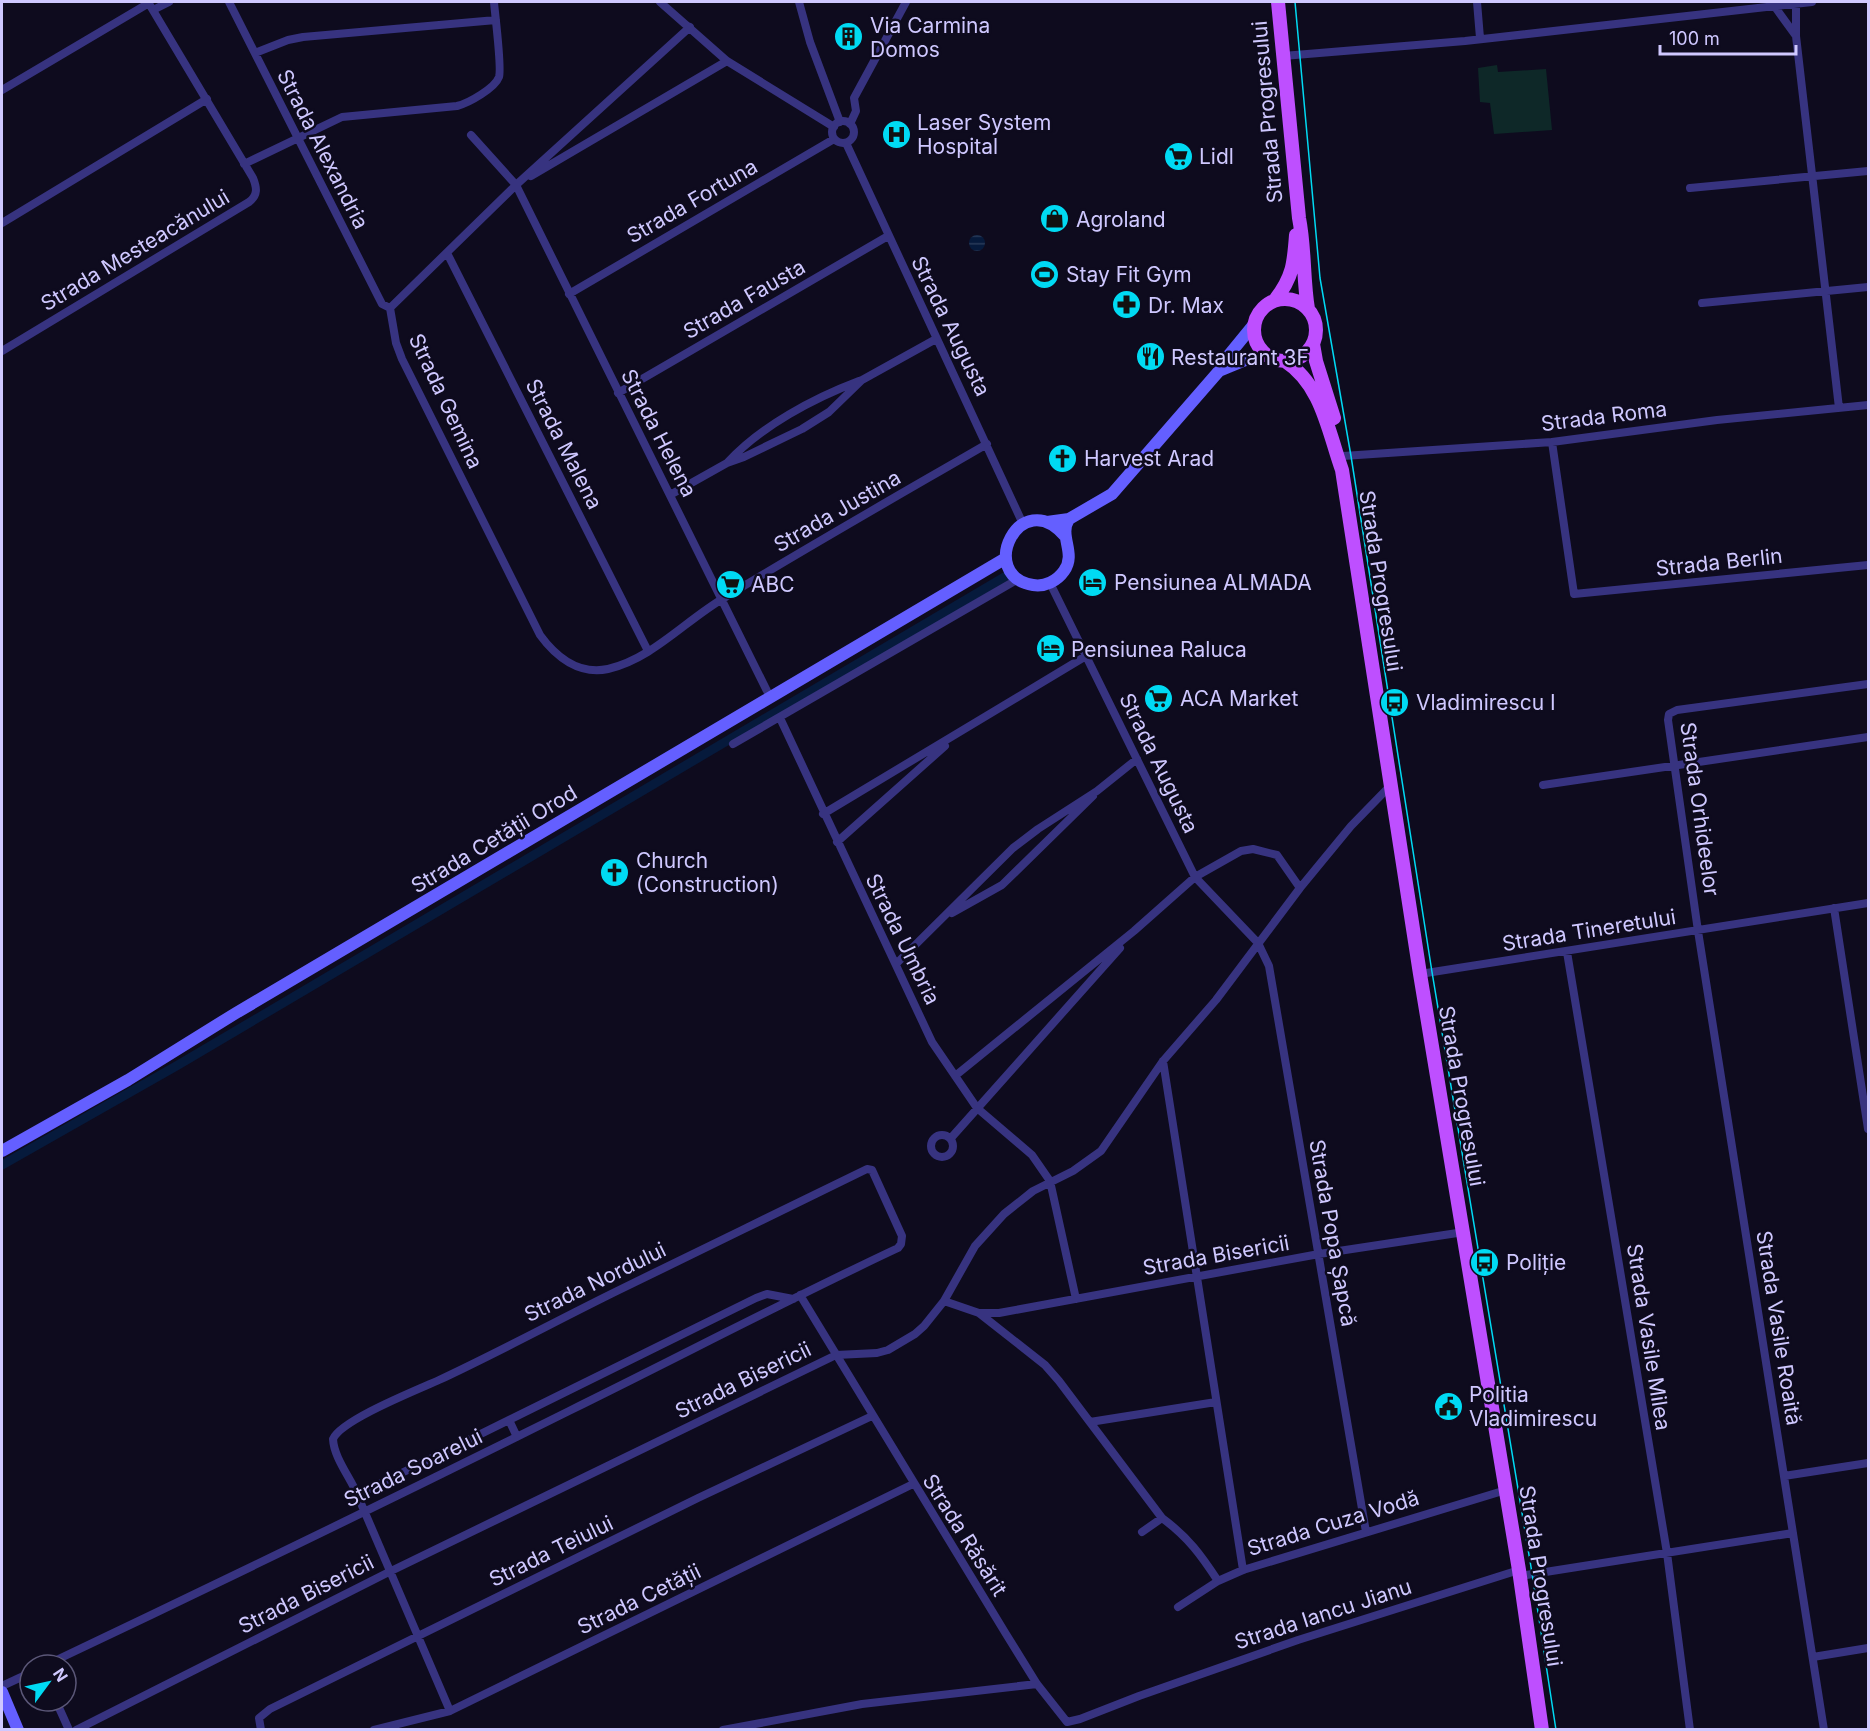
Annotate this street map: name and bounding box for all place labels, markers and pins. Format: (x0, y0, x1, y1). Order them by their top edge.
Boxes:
place label: Via Carmina Domos (870, 13, 990, 62)
building icon: Via Carmina Domos (833, 21, 865, 53)
place label: Laser System Hospital (917, 110, 1051, 159)
hospital icon: Laser System Hospital (880, 118, 912, 150)
supermarket icon: Lidl (1162, 140, 1194, 172)
place label: Lidl (1199, 144, 1234, 169)
shop icon: Agroland (1039, 203, 1071, 235)
place label: Agroland (1076, 207, 1166, 232)
sports icon: Stay Fit Gym (1029, 258, 1061, 290)
place label: Stay Fit Gym (1066, 262, 1192, 287)
pharmacy icon: Dr. Max (1111, 289, 1143, 321)
place label: Dr. Max (1148, 293, 1224, 318)
restaurant icon: Restaurant 3F (1134, 341, 1166, 373)
place label: Restaurant 3F (1171, 345, 1309, 370)
church icon: Harvest Arad (1047, 442, 1079, 474)
place label: Harvest Arad (1084, 446, 1214, 471)
hotel icon: Pensiunea ALMADA (1077, 566, 1109, 598)
supermarket icon: ABC (714, 568, 746, 600)
place label: Pensiunea ALMADA (1114, 570, 1312, 595)
place label: ABC (751, 572, 795, 597)
hotel icon: Pensiunea Raluca (1034, 633, 1066, 665)
place label: Pensiunea Raluca (1071, 637, 1247, 662)
supermarket icon: ACA Market (1143, 682, 1175, 714)
place label: ACA Market (1180, 686, 1298, 711)
bus stop icon: Vladimirescu I (1379, 686, 1411, 718)
place label: Vladimirescu I (1416, 690, 1556, 715)
place label: Church (Construction) (636, 848, 779, 897)
church icon: Church (Construction) (599, 856, 631, 888)
bus stop icon: Poliție (1469, 1246, 1501, 1278)
place label: Poliție (1506, 1250, 1566, 1275)
place label: Politia Vladimirescu (1469, 1382, 1597, 1431)
public building icon: Politia Vladimirescu (1432, 1390, 1464, 1422)

